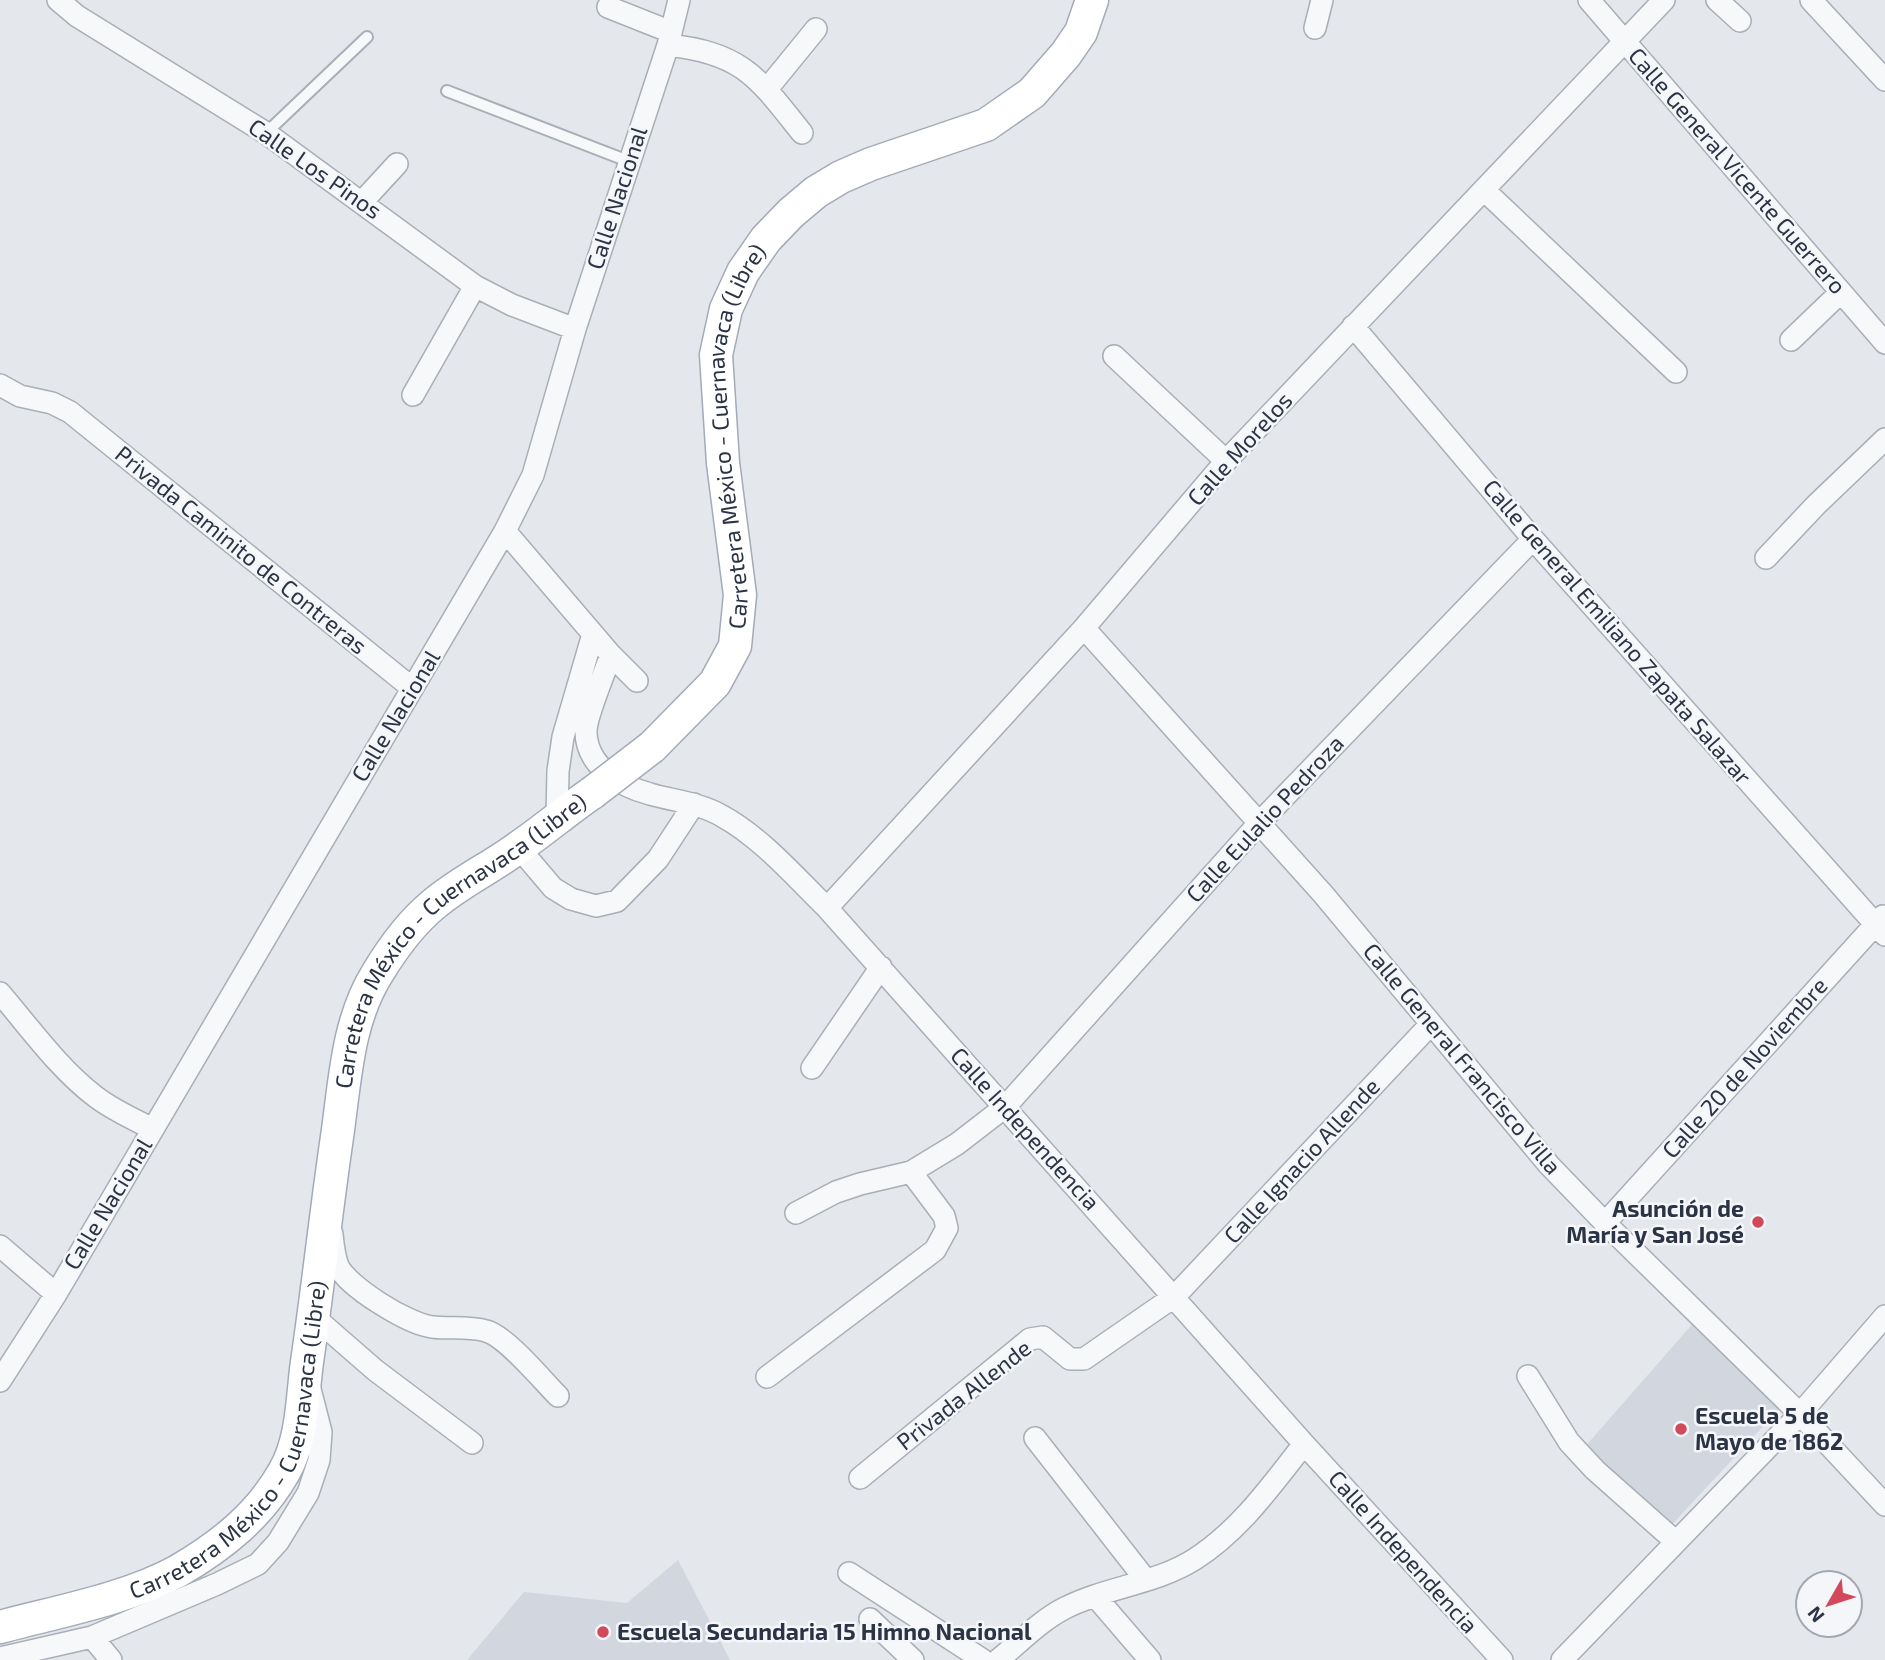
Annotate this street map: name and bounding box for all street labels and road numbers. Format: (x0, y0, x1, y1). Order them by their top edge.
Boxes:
street label: Calle General Vicente Guerrero (1623, 41, 1852, 299)
street label: Calle Los Pinos (244, 112, 387, 224)
street label: Calle Nacional (580, 123, 652, 273)
street label: Carretera México - Cuernavaca (Libre) (701, 238, 771, 630)
street label: Calle Morelos (1181, 386, 1297, 511)
street label: Privada Caminito de Contreras (110, 439, 373, 659)
street label: Calle General Emiliano Zapata Salazar (1478, 473, 1758, 790)
street label: Calle Nacional (345, 644, 445, 786)
street label: Calle Eulalio Pedroza (1180, 729, 1349, 908)
street label: Carretera México - Cuernavaca (Libre) (328, 787, 591, 1090)
street label: Calle General Francisco Villa (1358, 937, 1568, 1180)
street label: Calle 20 de Noviembre (1656, 971, 1833, 1163)
street label: Calle Independencia (945, 1041, 1106, 1215)
street label: Calle Ignacio Allende (1218, 1072, 1385, 1249)
street label: Calle Nacional (57, 1132, 157, 1274)
street label: Carretera México - Cuernavaca (Libre) (125, 1279, 331, 1604)
street label: Privada Allende (891, 1333, 1036, 1455)
street label: Calle Independencia (1323, 1464, 1484, 1638)

